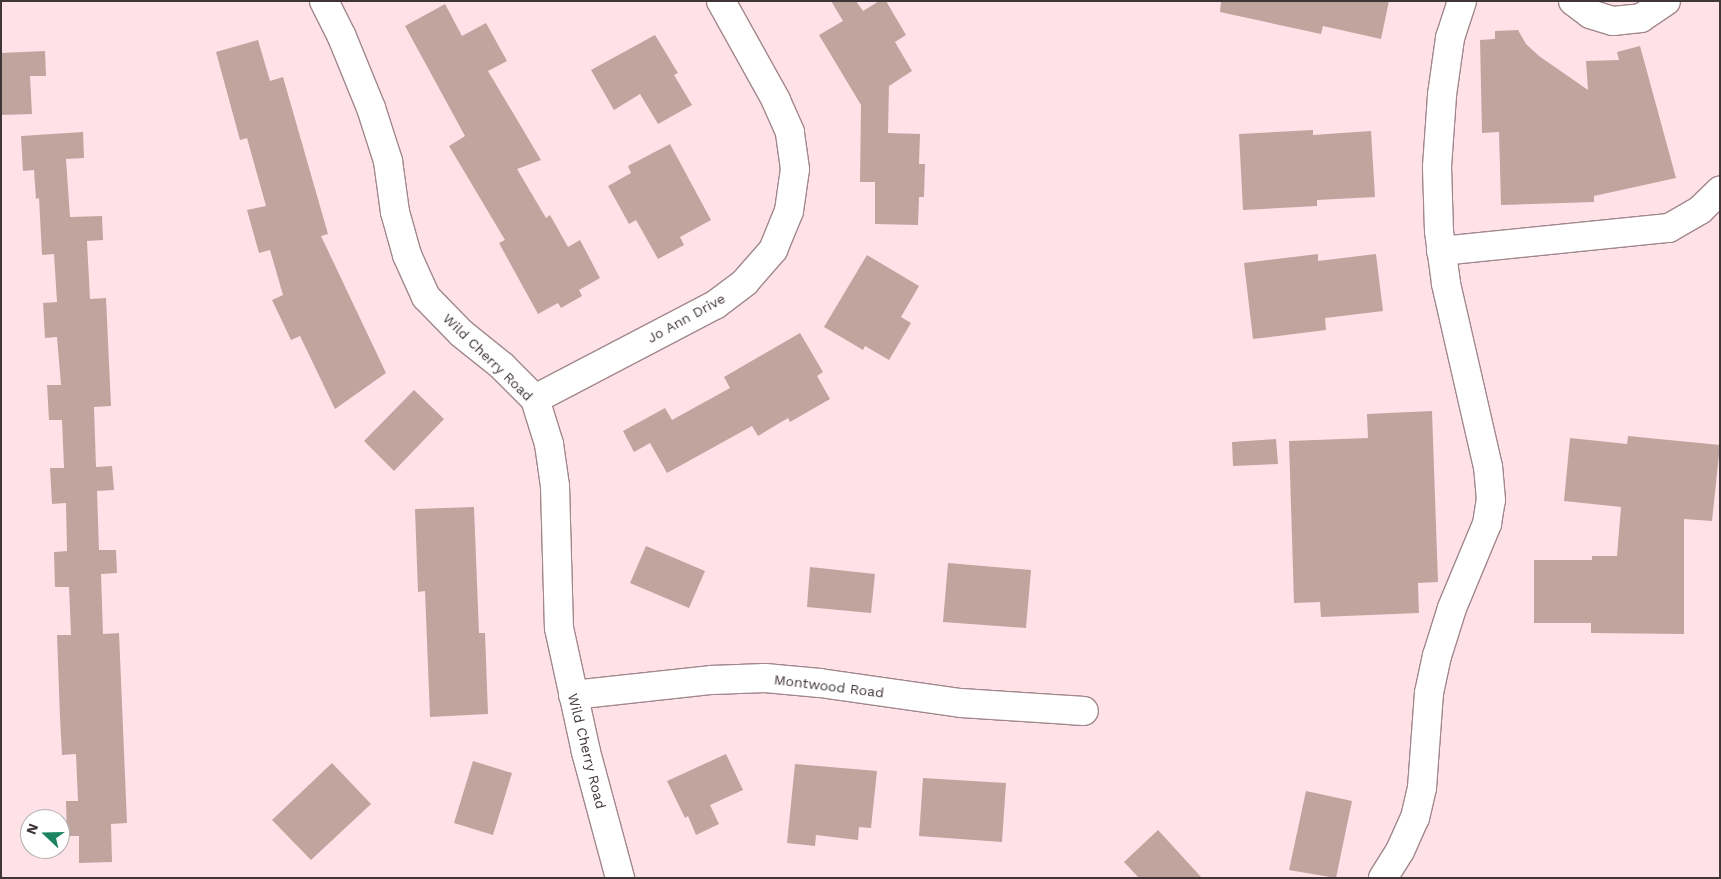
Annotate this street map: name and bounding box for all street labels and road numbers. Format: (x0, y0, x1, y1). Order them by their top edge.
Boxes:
street label: Jo Ann Drive (644, 290, 728, 346)
street label: Wild Cherry Road (439, 310, 537, 404)
street label: Montwood Road (773, 671, 885, 701)
street label: Wild Cherry Road (564, 691, 610, 811)

